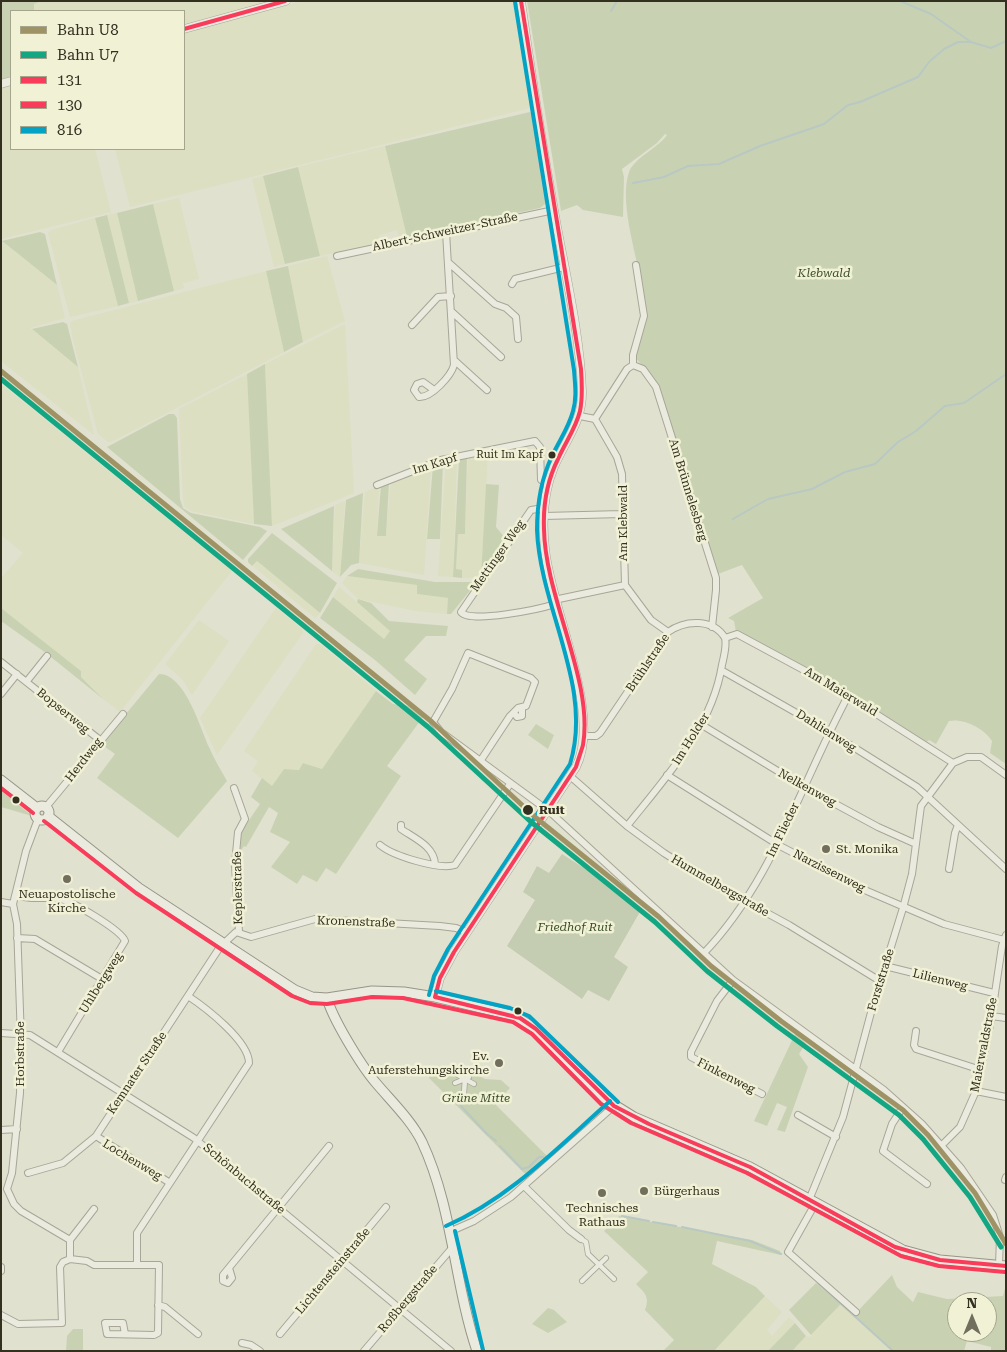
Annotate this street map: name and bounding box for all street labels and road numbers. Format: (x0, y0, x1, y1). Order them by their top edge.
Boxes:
street label: Albert-Schweitzer-Straße (371, 210, 519, 254)
street label: Am Brünnelesberg (666, 437, 710, 543)
street label: Im Kapf (411, 450, 459, 478)
street label: Am Klebwald (616, 485, 630, 561)
street label: Mettinger Weg (468, 517, 528, 595)
street label: Brühlstraße (623, 631, 673, 695)
street label: Am Maierwald (802, 664, 880, 720)
street label: Bopserweg (34, 685, 92, 737)
street label: Dahlienweg (793, 707, 859, 755)
street label: Im Holder (669, 710, 713, 768)
street label: Herdweg (62, 735, 106, 785)
street label: Nelkenweg (775, 766, 839, 810)
street label: Im Flieder (764, 800, 802, 860)
street label: Narzissenweg (791, 847, 867, 895)
street label: Keplerstraße (230, 851, 246, 925)
street label: Hummelbergstraße (668, 852, 772, 920)
street label: Kronenstraße (316, 913, 396, 931)
street label: Forststraße (865, 947, 897, 1013)
street label: Uhlbergweg (76, 949, 126, 1017)
street label: Lilienweg (911, 966, 969, 994)
street label: Maierwaldstraße (968, 996, 1000, 1094)
street label: Horbstraße (13, 1021, 27, 1087)
street label: Kemnater Straße (104, 1029, 170, 1117)
street label: Finkenweg (695, 1055, 757, 1097)
street label: Lochenweg (100, 1137, 164, 1183)
street label: Schönbuchstraße (200, 1141, 288, 1217)
street label: Lichtensteinstraße (293, 1225, 373, 1317)
street label: Roßbergstraße (375, 1262, 441, 1336)

